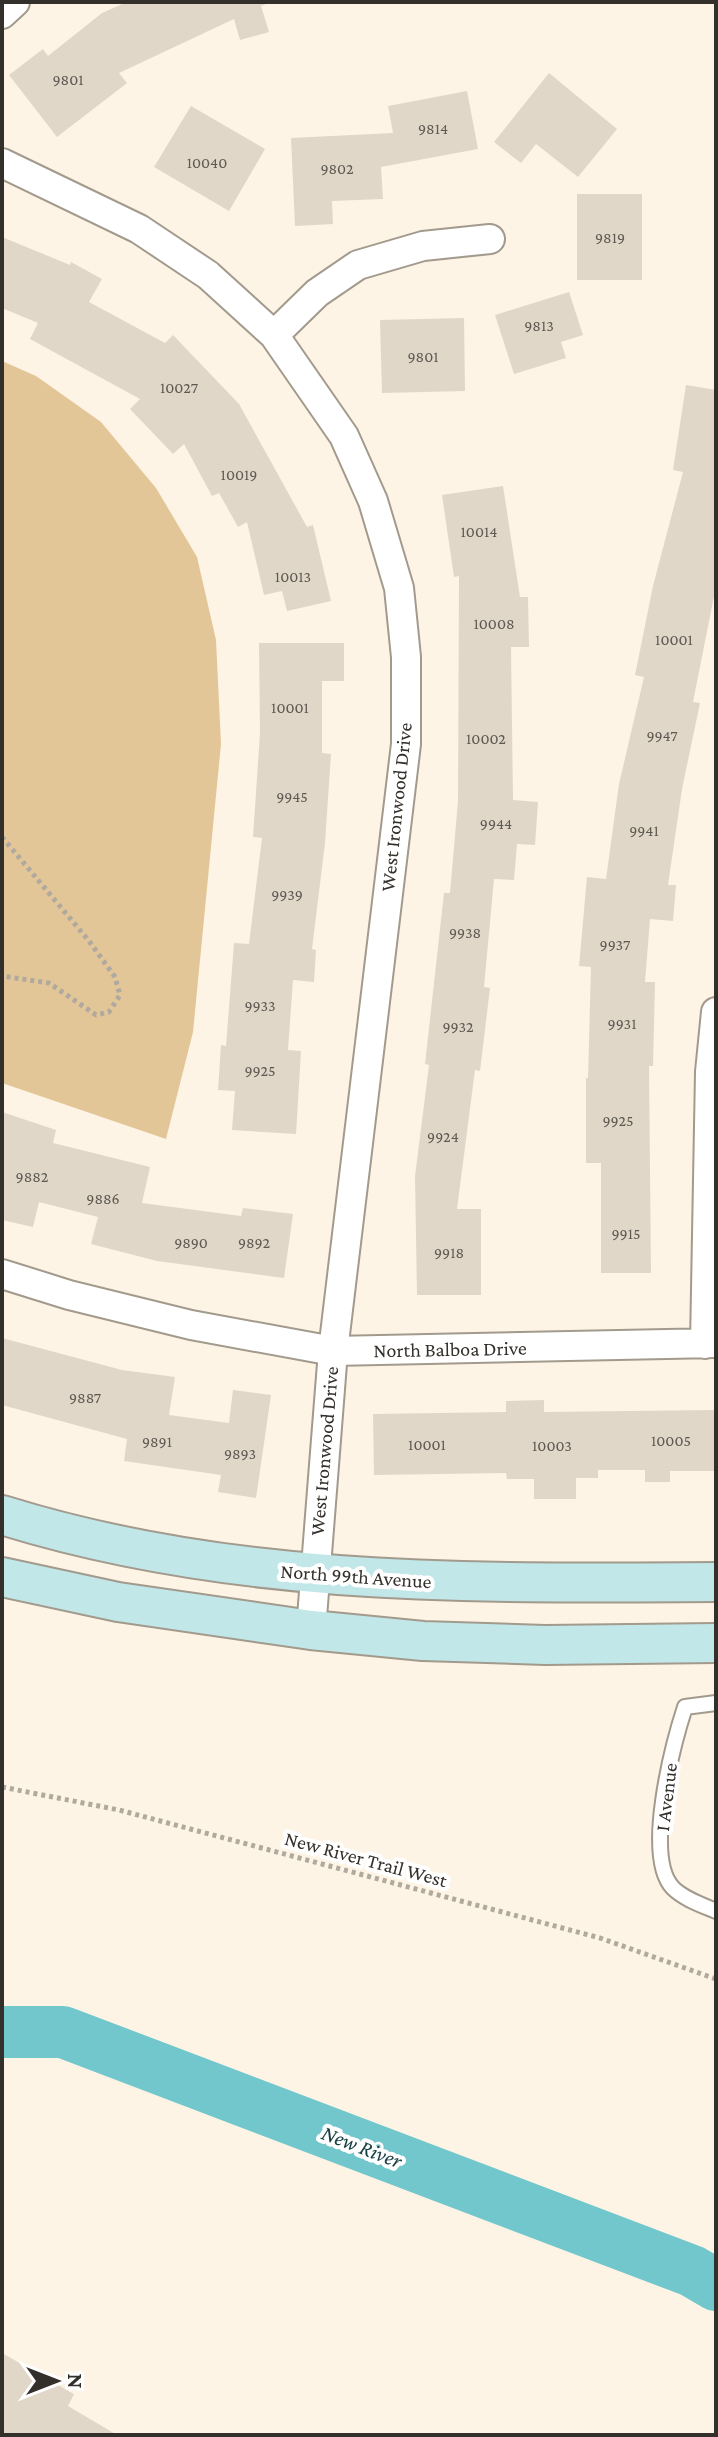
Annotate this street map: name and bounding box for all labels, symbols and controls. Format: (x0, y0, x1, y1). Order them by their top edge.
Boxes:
house number: 9801 (52, 71, 84, 88)
house number: 9814 (418, 120, 448, 137)
house number: 10040 (187, 154, 227, 171)
house number: 9802 (320, 160, 354, 177)
house number: 9819 (595, 229, 625, 246)
house number: 9813 (524, 317, 554, 334)
house number: 9801 (407, 348, 439, 365)
house number: 10027 (160, 379, 199, 396)
house number: 10019 (221, 466, 257, 483)
house number: 10014 (461, 523, 497, 540)
house number: 10013 (275, 568, 311, 585)
house number: 10008 (473, 615, 515, 632)
house number: 10001 (655, 631, 693, 648)
house number: 10001 (271, 699, 309, 716)
street label: West Ironwood Drive (376, 721, 416, 893)
house number: 9947 (646, 727, 678, 744)
house number: 10002 (466, 730, 506, 747)
house number: 9945 (276, 788, 308, 805)
house number: 9944 (480, 815, 512, 832)
house number: 9941 (629, 822, 659, 839)
house number: 9939 (271, 886, 303, 903)
house number: 9938 (449, 924, 481, 941)
house number: 9937 (600, 936, 631, 953)
house number: 9933 (244, 997, 276, 1014)
house number: 9931 (608, 1015, 636, 1032)
house number: 9932 (442, 1018, 474, 1035)
house number: 9925 (244, 1062, 276, 1079)
house number: 9925 (602, 1112, 634, 1129)
house number: 9924 (427, 1128, 459, 1145)
house number: 9882 (16, 1168, 49, 1185)
house number: 9886 (86, 1190, 120, 1207)
house number: 9915 (611, 1225, 641, 1242)
house number: 9890 (174, 1234, 208, 1251)
house number: 9892 (238, 1234, 270, 1251)
house number: 9918 (434, 1244, 464, 1261)
street label: North Balboa Drive (373, 1337, 527, 1361)
street label: West Ironwood Drive (306, 1365, 342, 1537)
house number: 9887 (69, 1389, 102, 1406)
house number: 10005 (651, 1432, 691, 1449)
house number: 9891 (142, 1433, 172, 1450)
house number: 10001 (408, 1436, 446, 1453)
house number: 10003 (532, 1437, 572, 1454)
house number: 9893 (224, 1445, 256, 1462)
street label: North 99th Avenue (280, 1560, 433, 1592)
street label: I Avenue (651, 1761, 681, 1832)
street label: New River Trail West (282, 1827, 450, 1891)
water label: New River (318, 2120, 407, 2174)
north arrow (16, 2341, 96, 2421)
text: N (63, 2374, 88, 2389)

